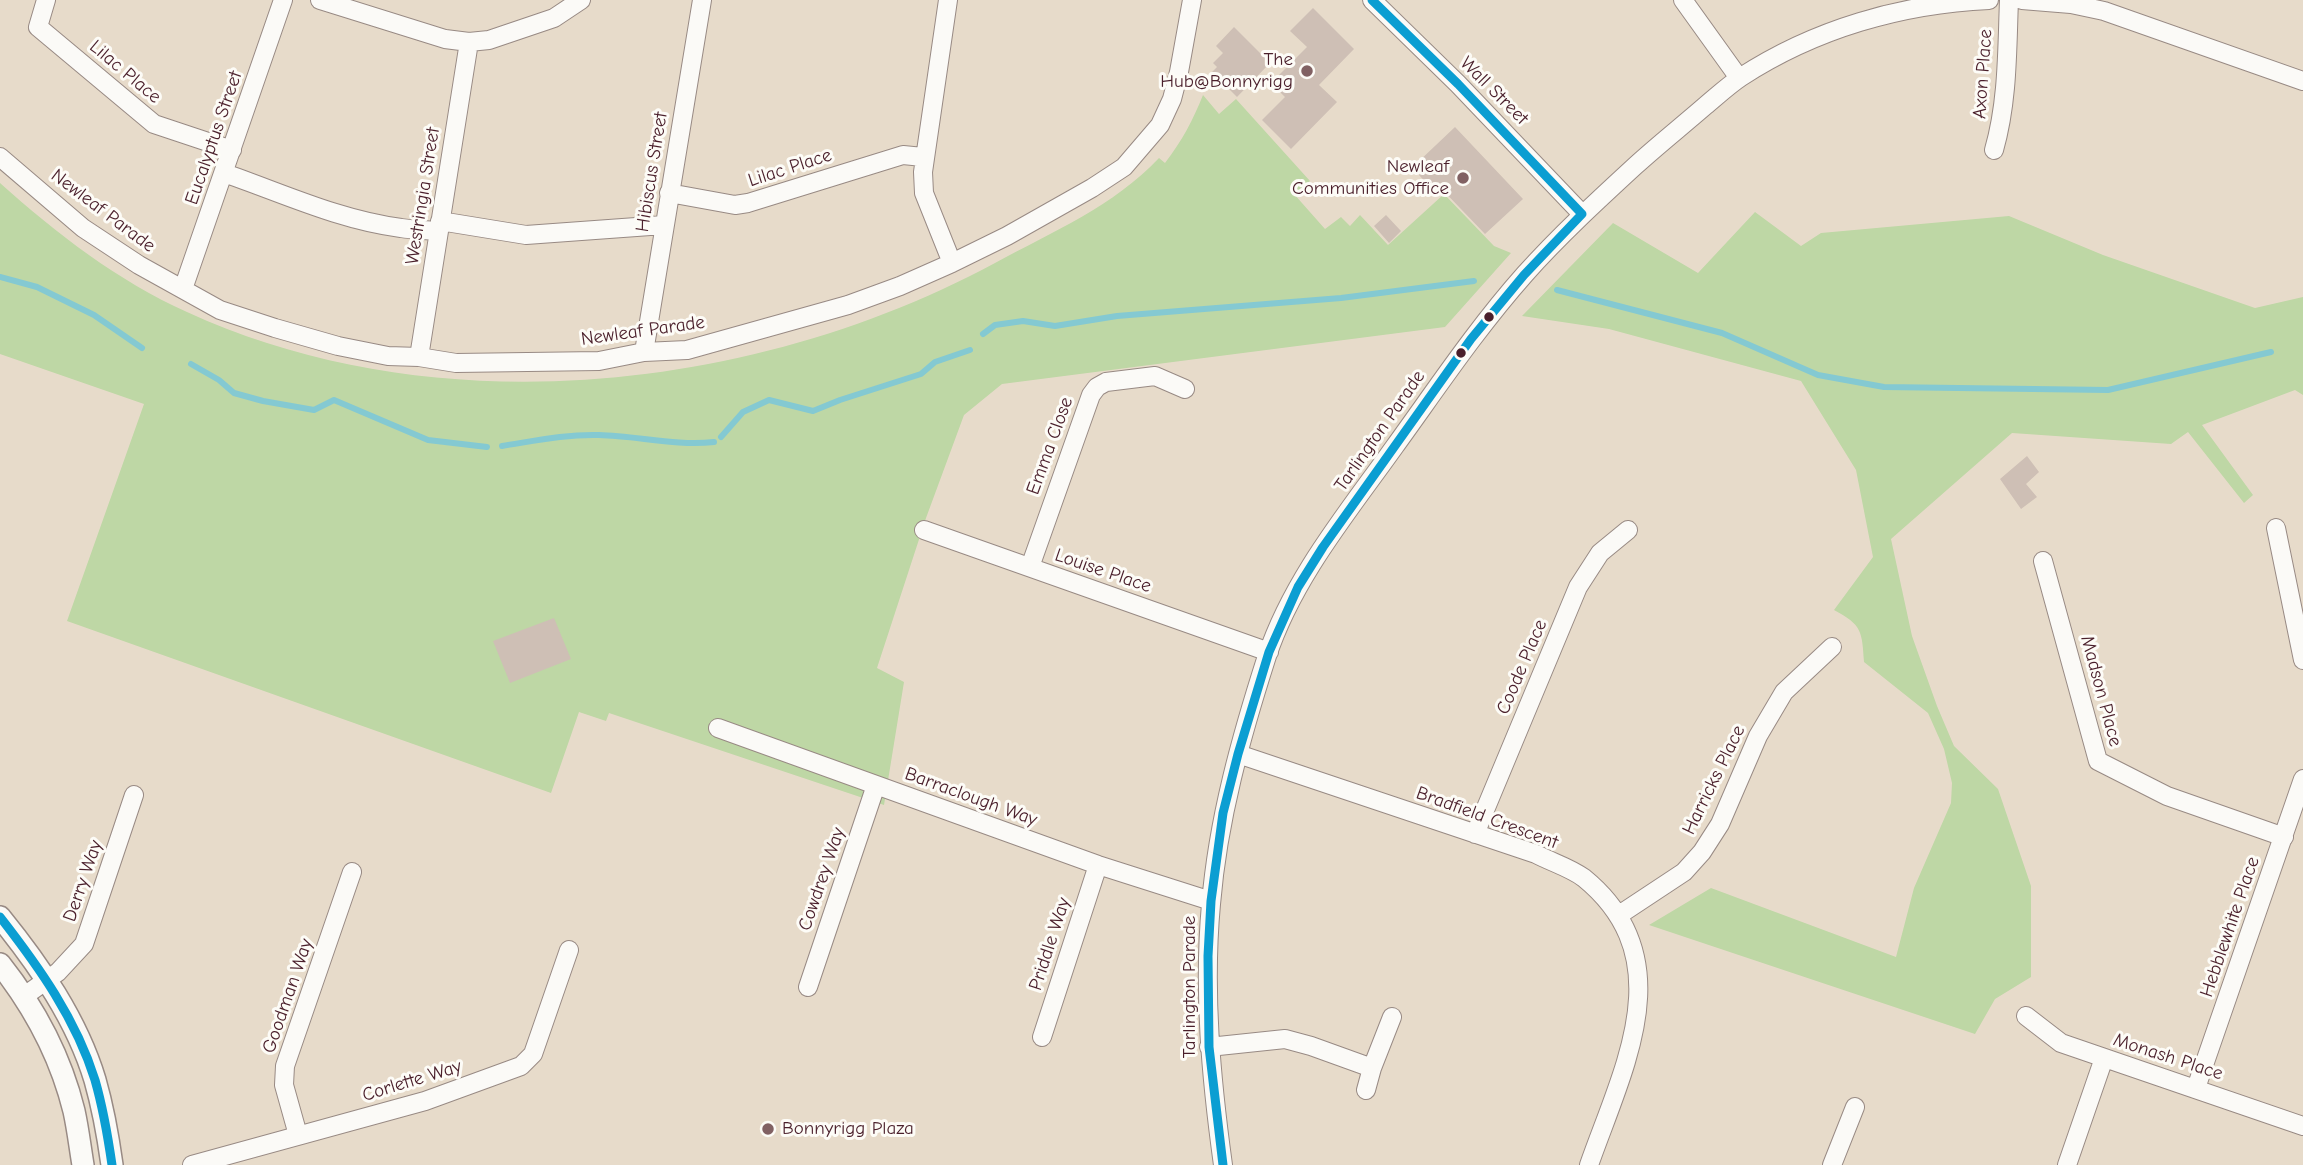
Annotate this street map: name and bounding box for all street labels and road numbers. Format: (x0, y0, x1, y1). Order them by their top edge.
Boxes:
street label: Axon Place (1968, 28, 1998, 120)
street label: Lilac Place (85, 35, 165, 109)
street label: Wall Street (1455, 52, 1533, 130)
street label: Eucalyptus Street (180, 68, 248, 208)
street label: Hibiscus Street (631, 110, 673, 234)
street label: Westringia Street (401, 126, 445, 266)
street label: Lilac Place (745, 144, 835, 192)
street label: Newleaf Parade (46, 164, 160, 258)
street label: Newleaf Parade (580, 311, 706, 351)
street label: Tarlington Parade (1330, 366, 1430, 496)
street label: Emma Close (1022, 394, 1078, 498)
street label: Louise Place (1052, 544, 1154, 598)
street label: Coode Place (1492, 616, 1552, 718)
street label: Madson Place (2075, 633, 2127, 749)
street label: Harricks Place (1678, 722, 1750, 838)
street label: Barraclough Way (902, 762, 1040, 832)
street label: Bradfield Crescent (1413, 782, 1561, 854)
street label: Cowdrey Way (794, 824, 850, 934)
street label: Derry Way (58, 837, 108, 925)
street label: Hebblewhite Place (2195, 854, 2265, 1000)
street label: Priddle Way (1024, 895, 1076, 993)
street label: Tarlington Parade (1179, 916, 1201, 1058)
street label: Goodman Way (258, 936, 318, 1056)
street label: Monash Place (2110, 1029, 2226, 1085)
street label: Corlette Way (360, 1055, 464, 1107)

